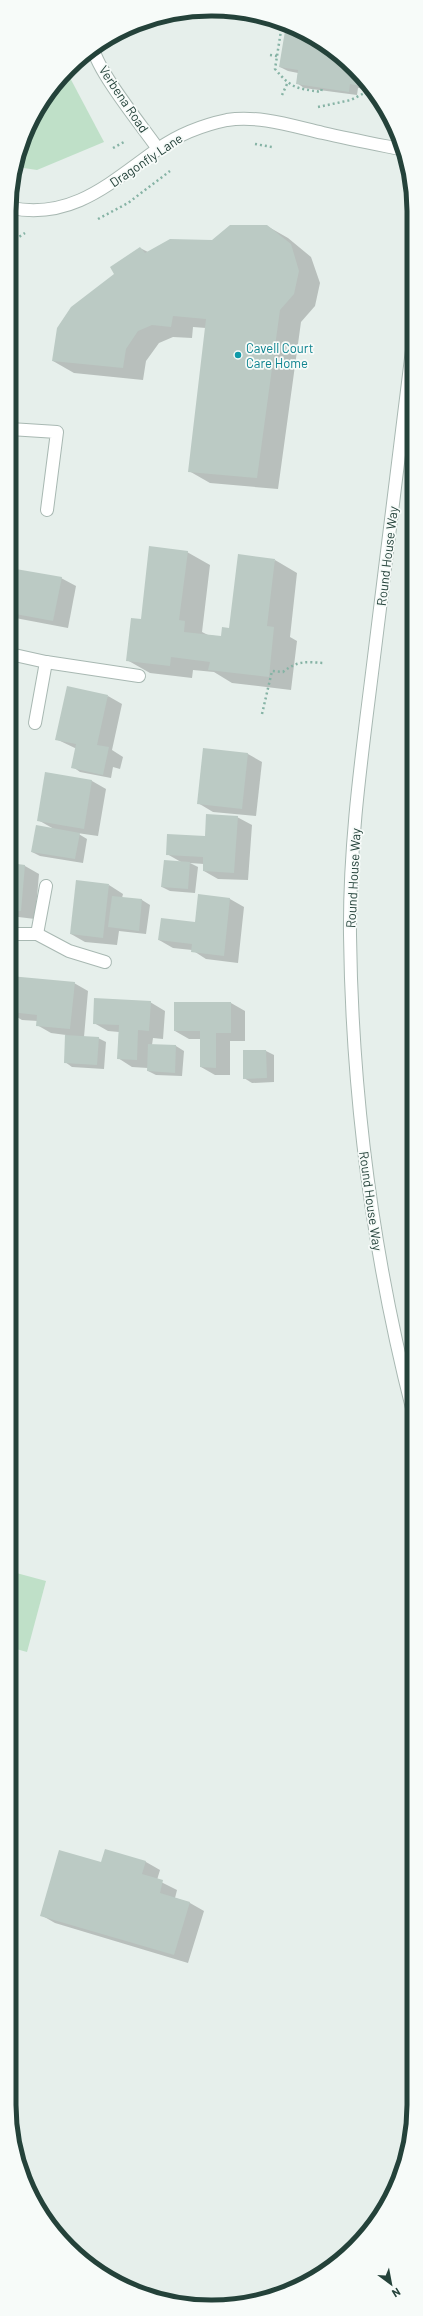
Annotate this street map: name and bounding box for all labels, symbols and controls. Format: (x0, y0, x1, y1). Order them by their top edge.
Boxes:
street label: Verbena Road (96, 62, 152, 136)
street label: Dragonfly Lane (106, 130, 186, 190)
place label: Cavell Court Care Home (246, 340, 313, 371)
marker: Cavell Court Care Home (233, 350, 243, 360)
street label: Round House Way (373, 505, 401, 607)
street label: Round House Way (342, 828, 364, 928)
street label: Round House Way (356, 1150, 386, 1252)
north arrow (371, 2264, 411, 2304)
text: N (390, 2285, 403, 2300)

